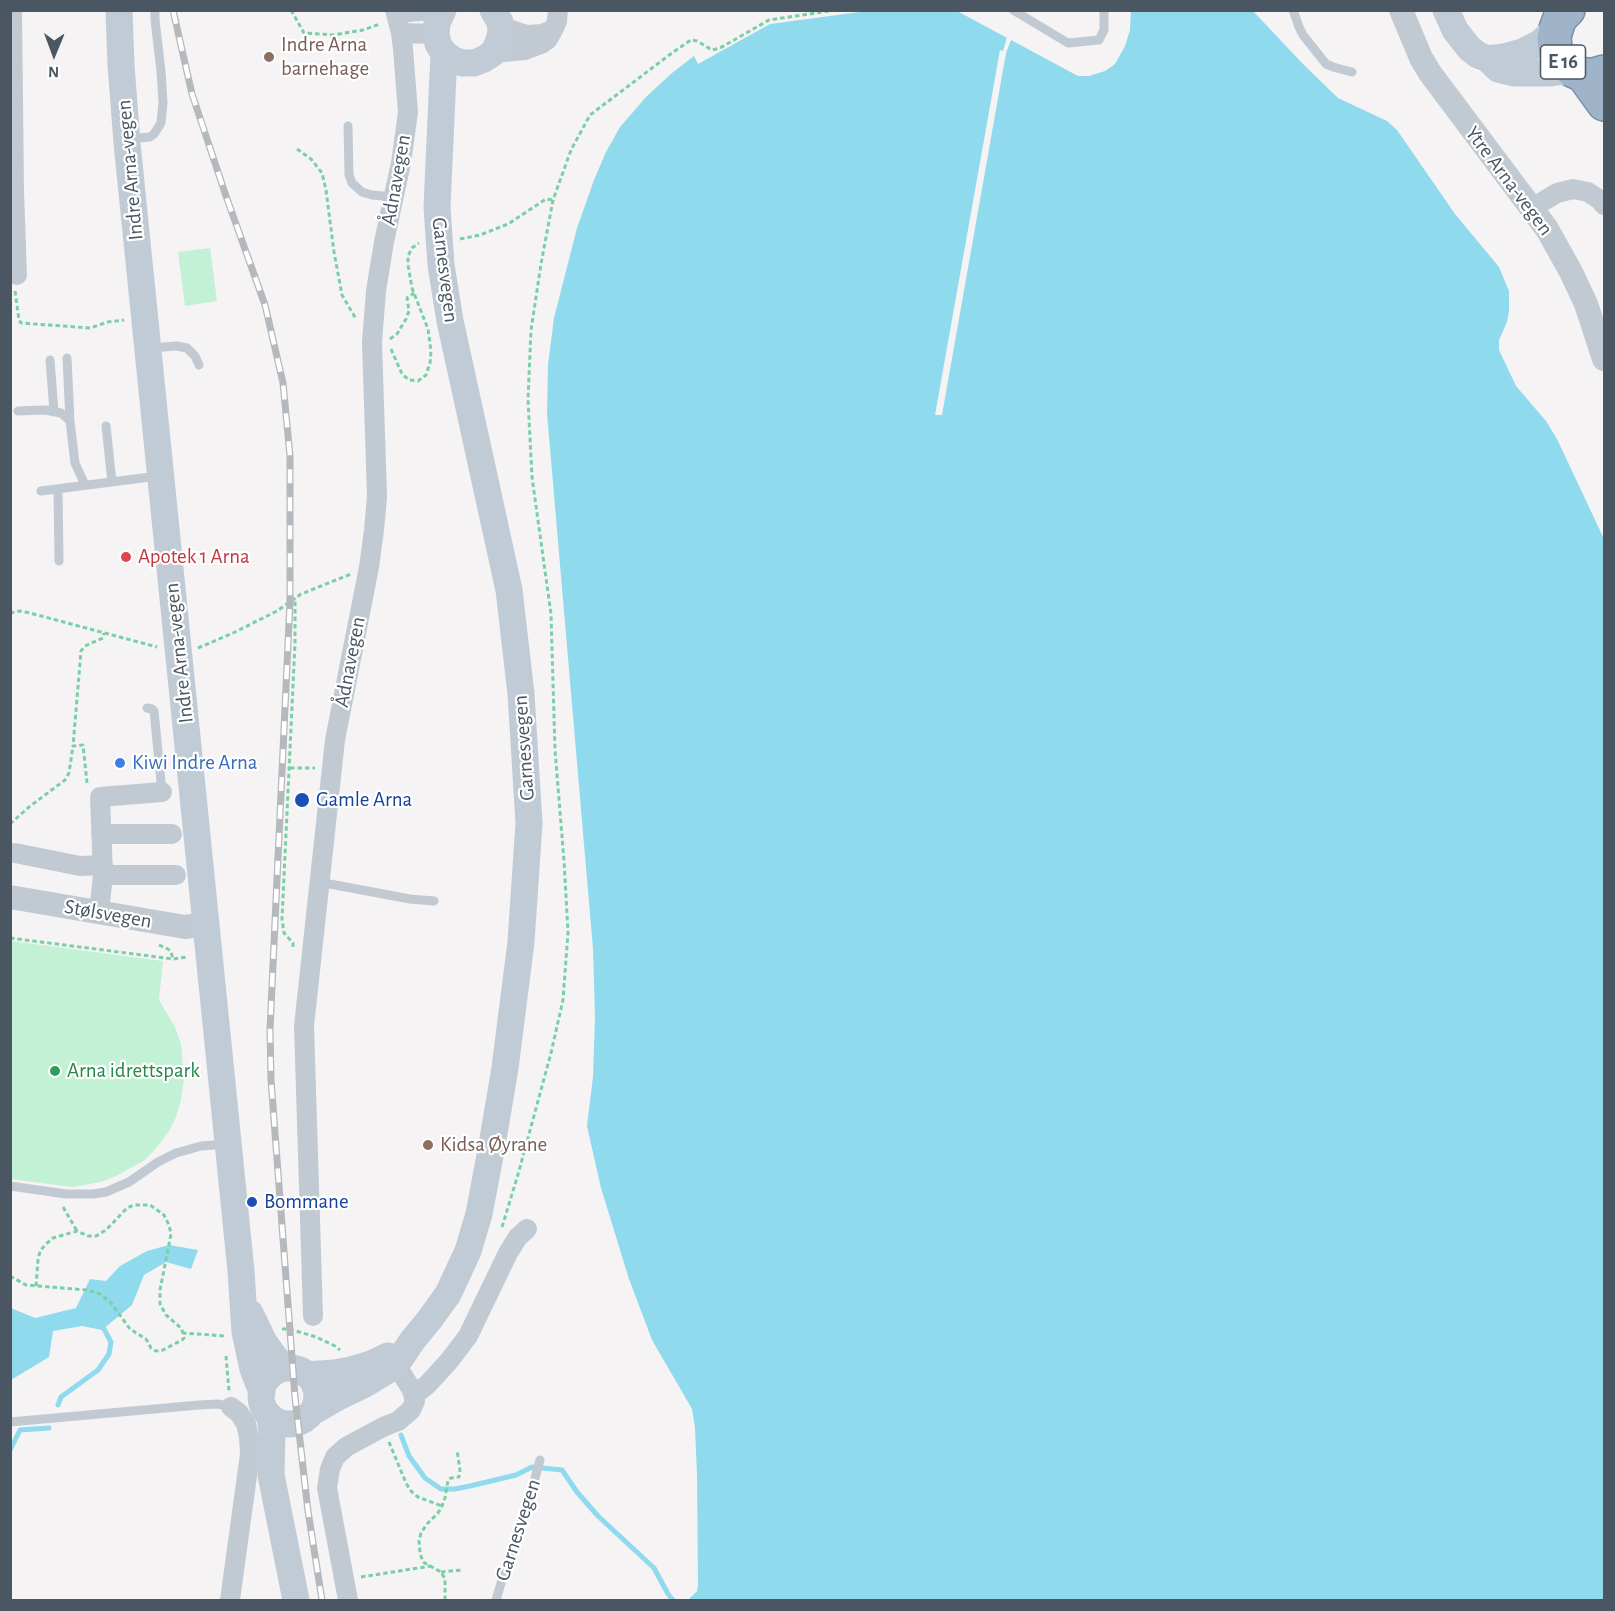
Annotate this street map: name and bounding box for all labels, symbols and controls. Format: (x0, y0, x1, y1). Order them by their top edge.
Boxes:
north arrow (24, 24, 84, 84)
place label: Indre Arna barnehage (281, 32, 369, 82)
road number: E 16 (1540, 45, 1586, 79)
marker: Indre Arna barnehage (262, 50, 276, 64)
text: N (48, 64, 59, 80)
street label: Indre Arna-vegen (111, 99, 149, 241)
street label: Ytre Arna-vegen (1460, 121, 1558, 241)
street label: Ådnavegen (376, 133, 416, 227)
street label: Garnesvegen (426, 216, 464, 324)
place label: Apotek 1 Arna (138, 544, 250, 570)
marker: Apotek 1 Arna (119, 550, 133, 564)
street label: Indre Arna-vegen (159, 582, 199, 724)
street label: Ådnavegen (329, 615, 371, 709)
street label: Garnesvegen (508, 694, 540, 802)
place label: Kiwi Indre Arna (132, 750, 258, 776)
marker: Kiwi Indre Arna (113, 756, 127, 770)
place label: Gamle Arna (316, 787, 412, 813)
marker: Gamle Arna (293, 791, 311, 809)
street label: Stølsvegen (62, 894, 154, 934)
place label: Arna idrettspark (67, 1058, 200, 1084)
marker: Arna idrettspark (48, 1064, 62, 1078)
place label: Kidsa Øyrane (440, 1132, 547, 1158)
marker: Kidsa Øyrane (421, 1138, 435, 1152)
place label: Bommane (264, 1189, 349, 1215)
marker: Bommane (245, 1195, 259, 1209)
street label: Garnesvegen (490, 1476, 546, 1584)

